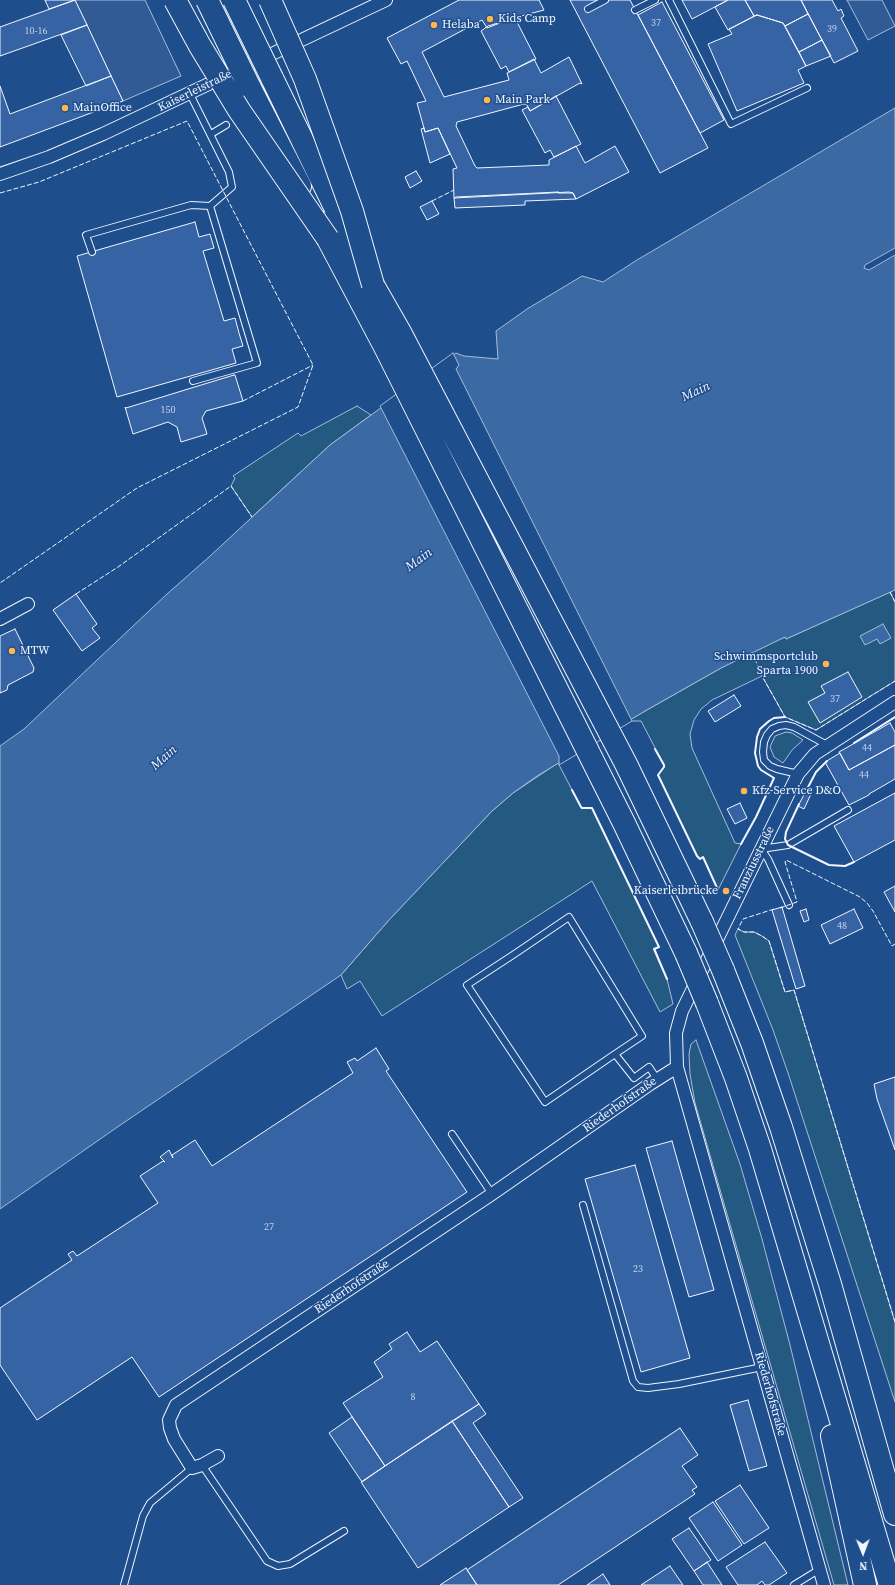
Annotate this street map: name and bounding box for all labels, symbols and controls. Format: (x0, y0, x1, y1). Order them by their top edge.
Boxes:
place label: Kids Camp (498, 12, 556, 26)
marker: Kids Camp (485, 14, 495, 24)
house number: 37 (651, 17, 661, 29)
place label: Helaba (442, 18, 480, 32)
marker: Helaba (429, 20, 439, 30)
house number: 39 (827, 23, 837, 35)
house number: 10-16 (24, 25, 48, 37)
street label: Kaiserleistraße (156, 67, 234, 115)
place label: Main Park (495, 93, 550, 107)
marker: Main Park (482, 95, 492, 105)
place label: MainOffice (73, 101, 132, 115)
marker: MainOffice (60, 103, 70, 113)
water label: Main (679, 379, 713, 405)
house number: 150 (161, 404, 175, 416)
water label: Main (402, 545, 436, 575)
place label: MTW (20, 644, 50, 658)
marker: MTW (7, 646, 17, 656)
place label: Schwimmsportclub Sparta 1900 (714, 650, 818, 678)
marker: Schwimmsportclub Sparta 1900 (821, 659, 831, 669)
house number: 37 (830, 693, 840, 705)
water label: Main (148, 742, 180, 774)
house number: 44 (862, 742, 872, 754)
house number: 44 (859, 769, 869, 781)
place label: Kfz-Service D&O (752, 784, 841, 798)
marker: Kfz-Service D&O (739, 786, 749, 796)
street label: Franziusstraße (730, 824, 778, 902)
place label: Kaiserleibrücke (634, 884, 718, 898)
marker: Kaiserleibrücke (721, 886, 731, 896)
house number: 48 (837, 920, 847, 932)
street label: Riederhofstraße (580, 1074, 660, 1136)
house number: 27 (264, 1221, 274, 1233)
street label: Riederhofstraße (312, 1257, 392, 1317)
house number: 23 (633, 1263, 643, 1275)
street label: Riederhofstraße (751, 1350, 789, 1438)
house number: 8 (411, 1391, 415, 1403)
north arrow (843, 1533, 883, 1573)
text: N (859, 1558, 867, 1573)

